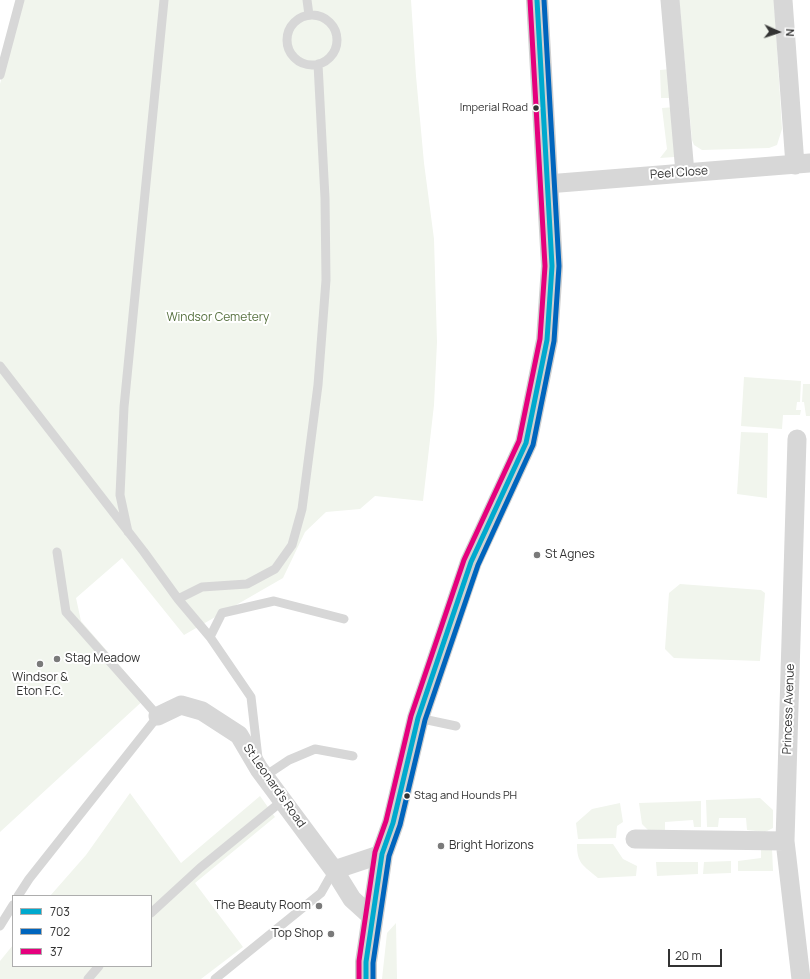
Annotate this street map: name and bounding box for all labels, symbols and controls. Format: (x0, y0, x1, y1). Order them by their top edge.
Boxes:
north arrow (758, 12, 798, 52)
text: N (783, 28, 798, 37)
place label: Imperial Road (460, 101, 528, 115)
marker: Imperial Road (531, 103, 541, 113)
street label: Peel Close (649, 164, 709, 182)
park label: Windsor Cemetery (167, 311, 269, 325)
place label: St Agnes (545, 548, 595, 562)
marker: St Agnes (532, 550, 542, 560)
place label: Stag Meadow (65, 652, 140, 666)
marker: Stag Meadow (52, 654, 62, 664)
marker: Windsor & Eton F.C. (35, 659, 45, 669)
street label: Princess Avenue (780, 663, 798, 755)
place label: Windsor & Eton F.C. (12, 671, 68, 699)
street label: St Leonard's Road (240, 741, 308, 831)
place label: Stag and Hounds PH (414, 789, 517, 803)
marker: Stag and Hounds PH (402, 791, 412, 801)
place label: Bright Horizons (449, 839, 534, 853)
marker: Bright Horizons (436, 841, 446, 851)
legend (12, 895, 152, 967)
place label: The Beauty Room (214, 899, 311, 913)
marker: The Beauty Room (314, 901, 324, 911)
text: 703 (50, 903, 70, 920)
text: 702 (50, 923, 70, 940)
place label: Top Shop (271, 927, 323, 941)
marker: Top Shop (326, 929, 336, 939)
scale bar (670, 941, 724, 967)
text: 37 (50, 943, 63, 960)
text: 20 m (675, 947, 702, 964)

